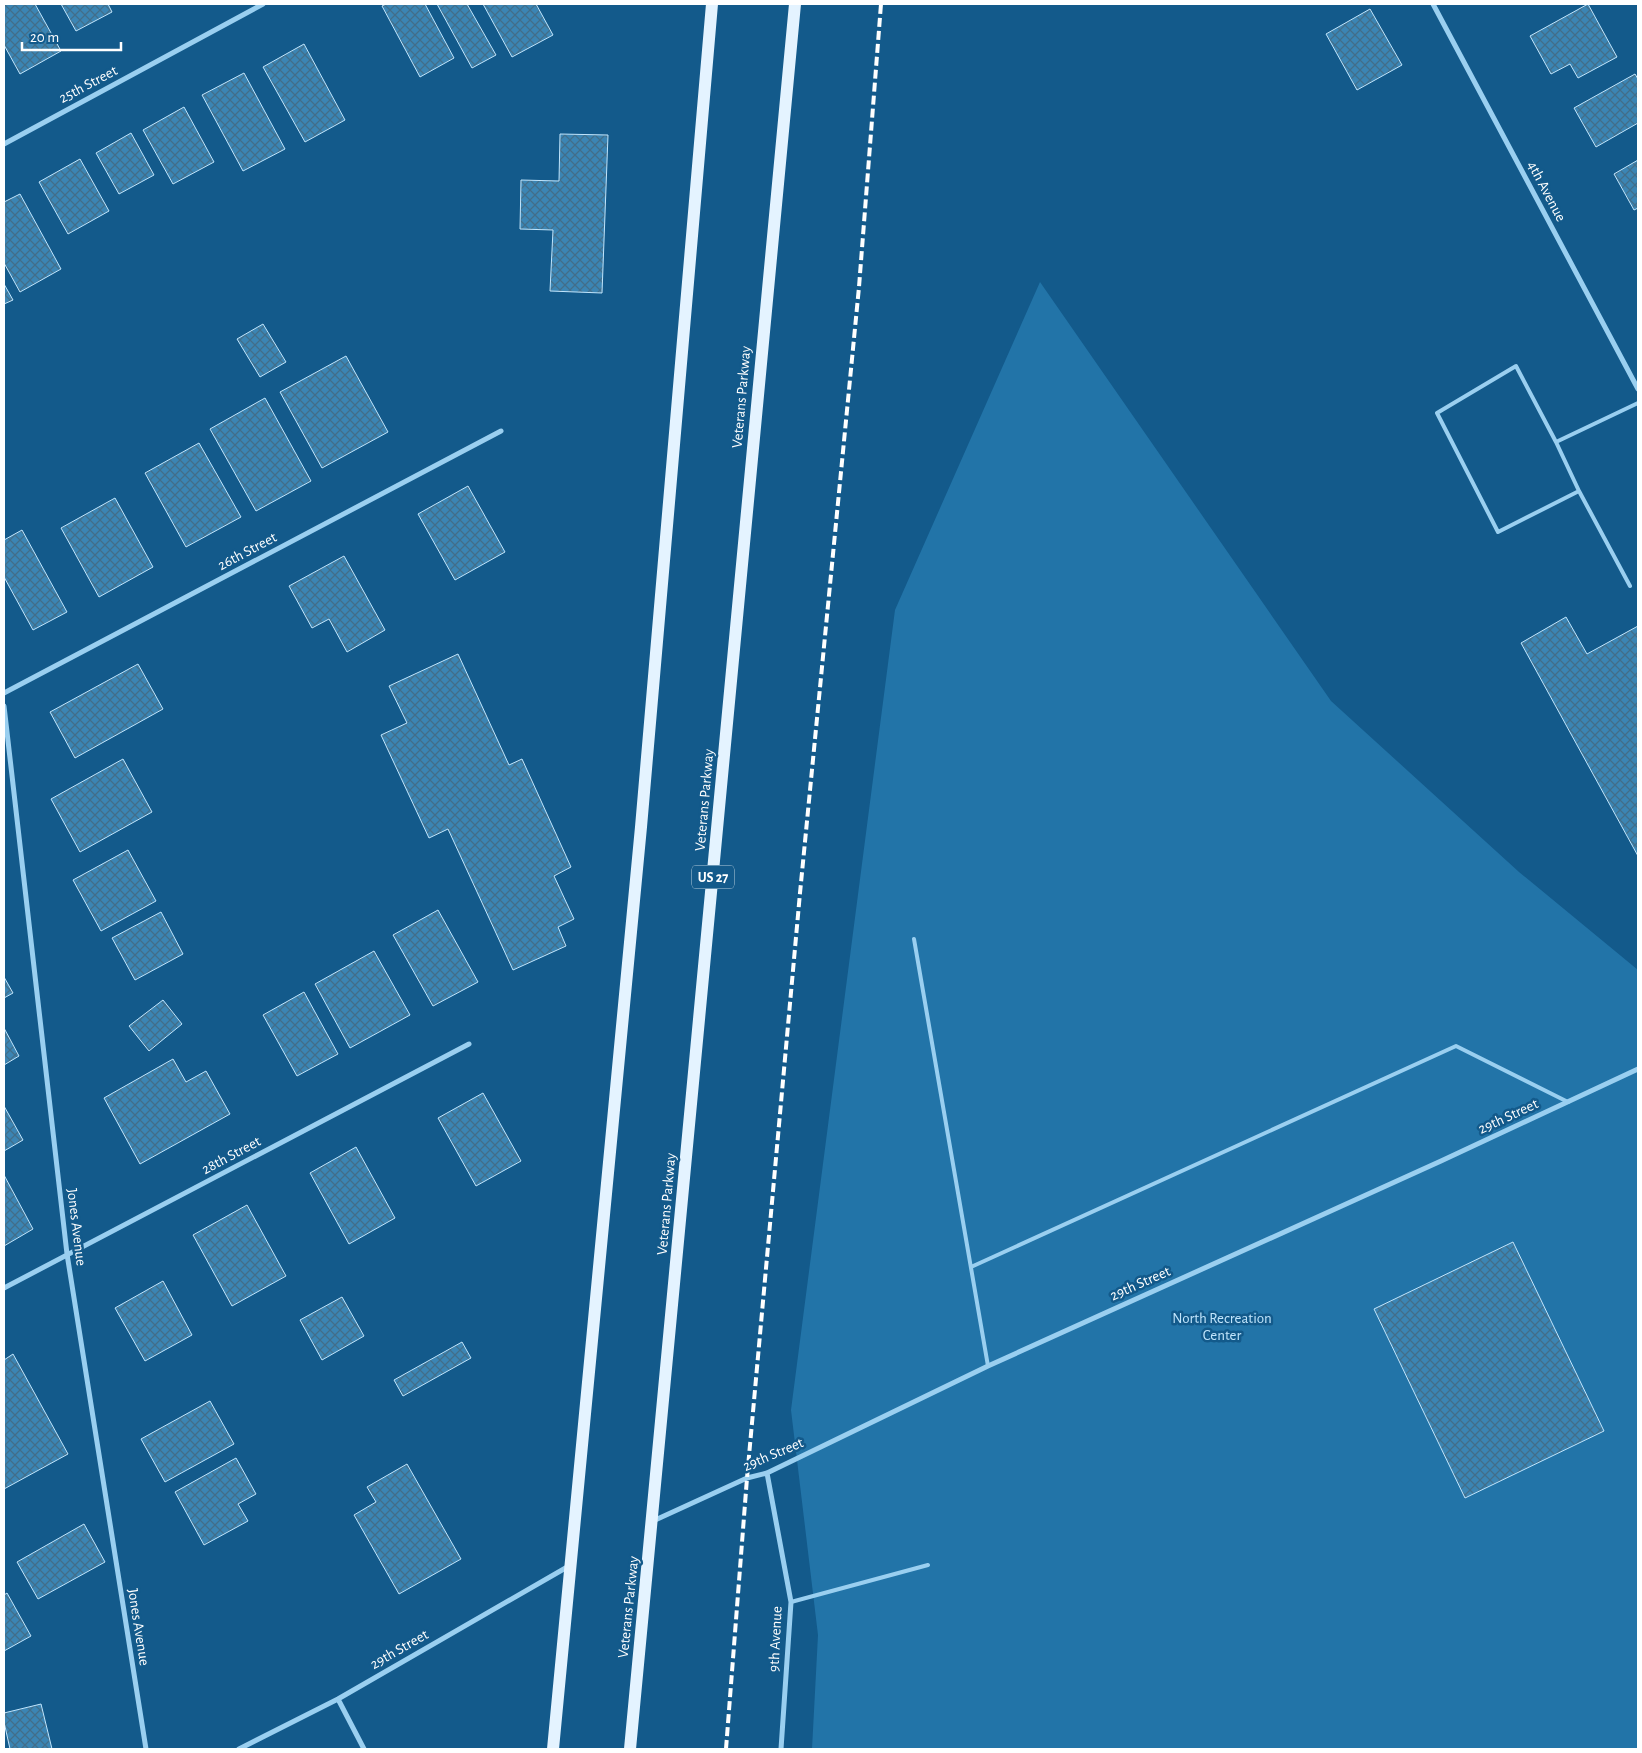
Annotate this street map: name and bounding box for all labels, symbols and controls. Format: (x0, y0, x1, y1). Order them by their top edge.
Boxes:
scale bar (22, 20, 121, 52)
text: 20 m (30, 30, 59, 45)
street label: 25th Street (57, 63, 120, 106)
street label: 4th Avenue (1524, 159, 1569, 224)
street label: Veterans Parkway (730, 345, 753, 449)
street label: 26th Street (215, 530, 279, 573)
street label: Veterans Parkway (693, 748, 716, 852)
road number: US 27 (692, 866, 734, 889)
street label: 29th Street (1476, 1096, 1541, 1137)
street label: 28th Street (199, 1134, 263, 1177)
street label: Veterans Parkway (655, 1152, 678, 1256)
street label: Jones Avenue (64, 1187, 89, 1267)
street label: 29th Street (1108, 1263, 1173, 1303)
park label: North Recreation Center (1172, 1311, 1272, 1343)
street label: 29th Street (741, 1435, 806, 1474)
street label: Veterans Parkway (616, 1555, 641, 1659)
street label: Jones Avenue (125, 1587, 152, 1667)
street label: 9th Avenue (766, 1606, 785, 1672)
street label: 29th Street (368, 1627, 431, 1672)

